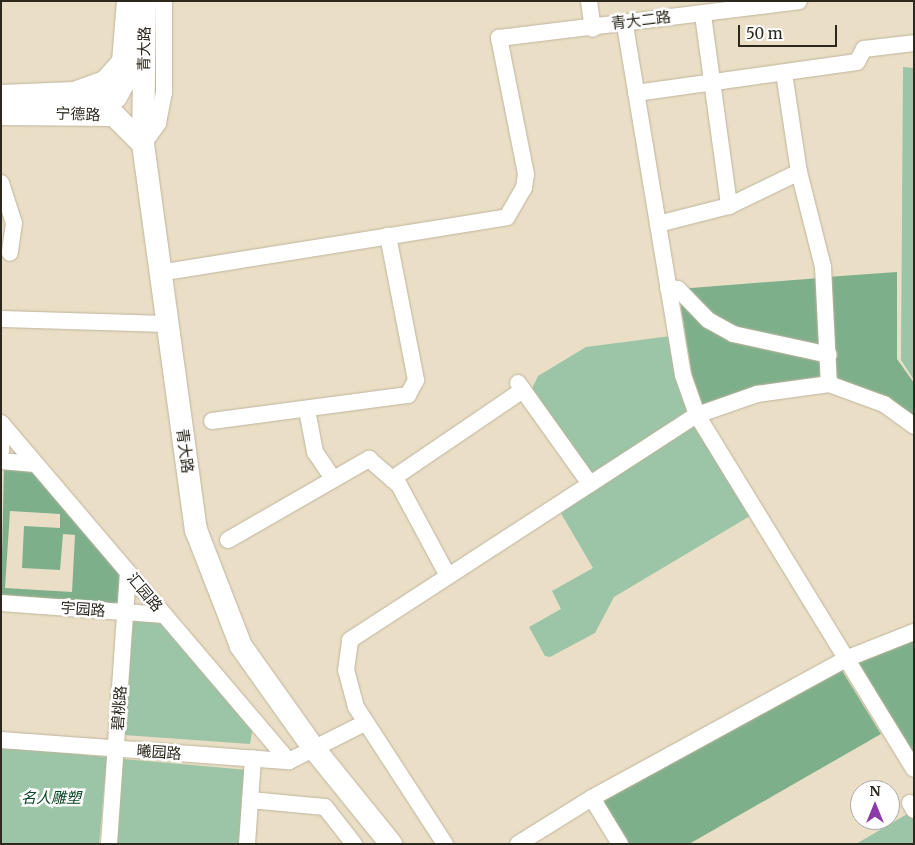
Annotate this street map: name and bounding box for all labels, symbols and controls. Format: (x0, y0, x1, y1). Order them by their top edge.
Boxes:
street label: 青大二路 (610, 7, 672, 33)
scale bar (740, 15, 839, 47)
text: 50 m (746, 24, 783, 43)
street label: 青大路 (135, 26, 153, 72)
street label: 宁德路 (55, 104, 101, 124)
street label: 青大路 (173, 427, 197, 475)
street label: 汇园路 (124, 569, 166, 615)
street label: 宇园路 (60, 598, 106, 620)
street label: 碧桃路 (108, 685, 130, 731)
street label: 曦园路 (136, 741, 182, 763)
north arrow (850, 780, 900, 830)
text: N (869, 782, 881, 800)
park label: 名人雕塑 (21, 789, 81, 807)

